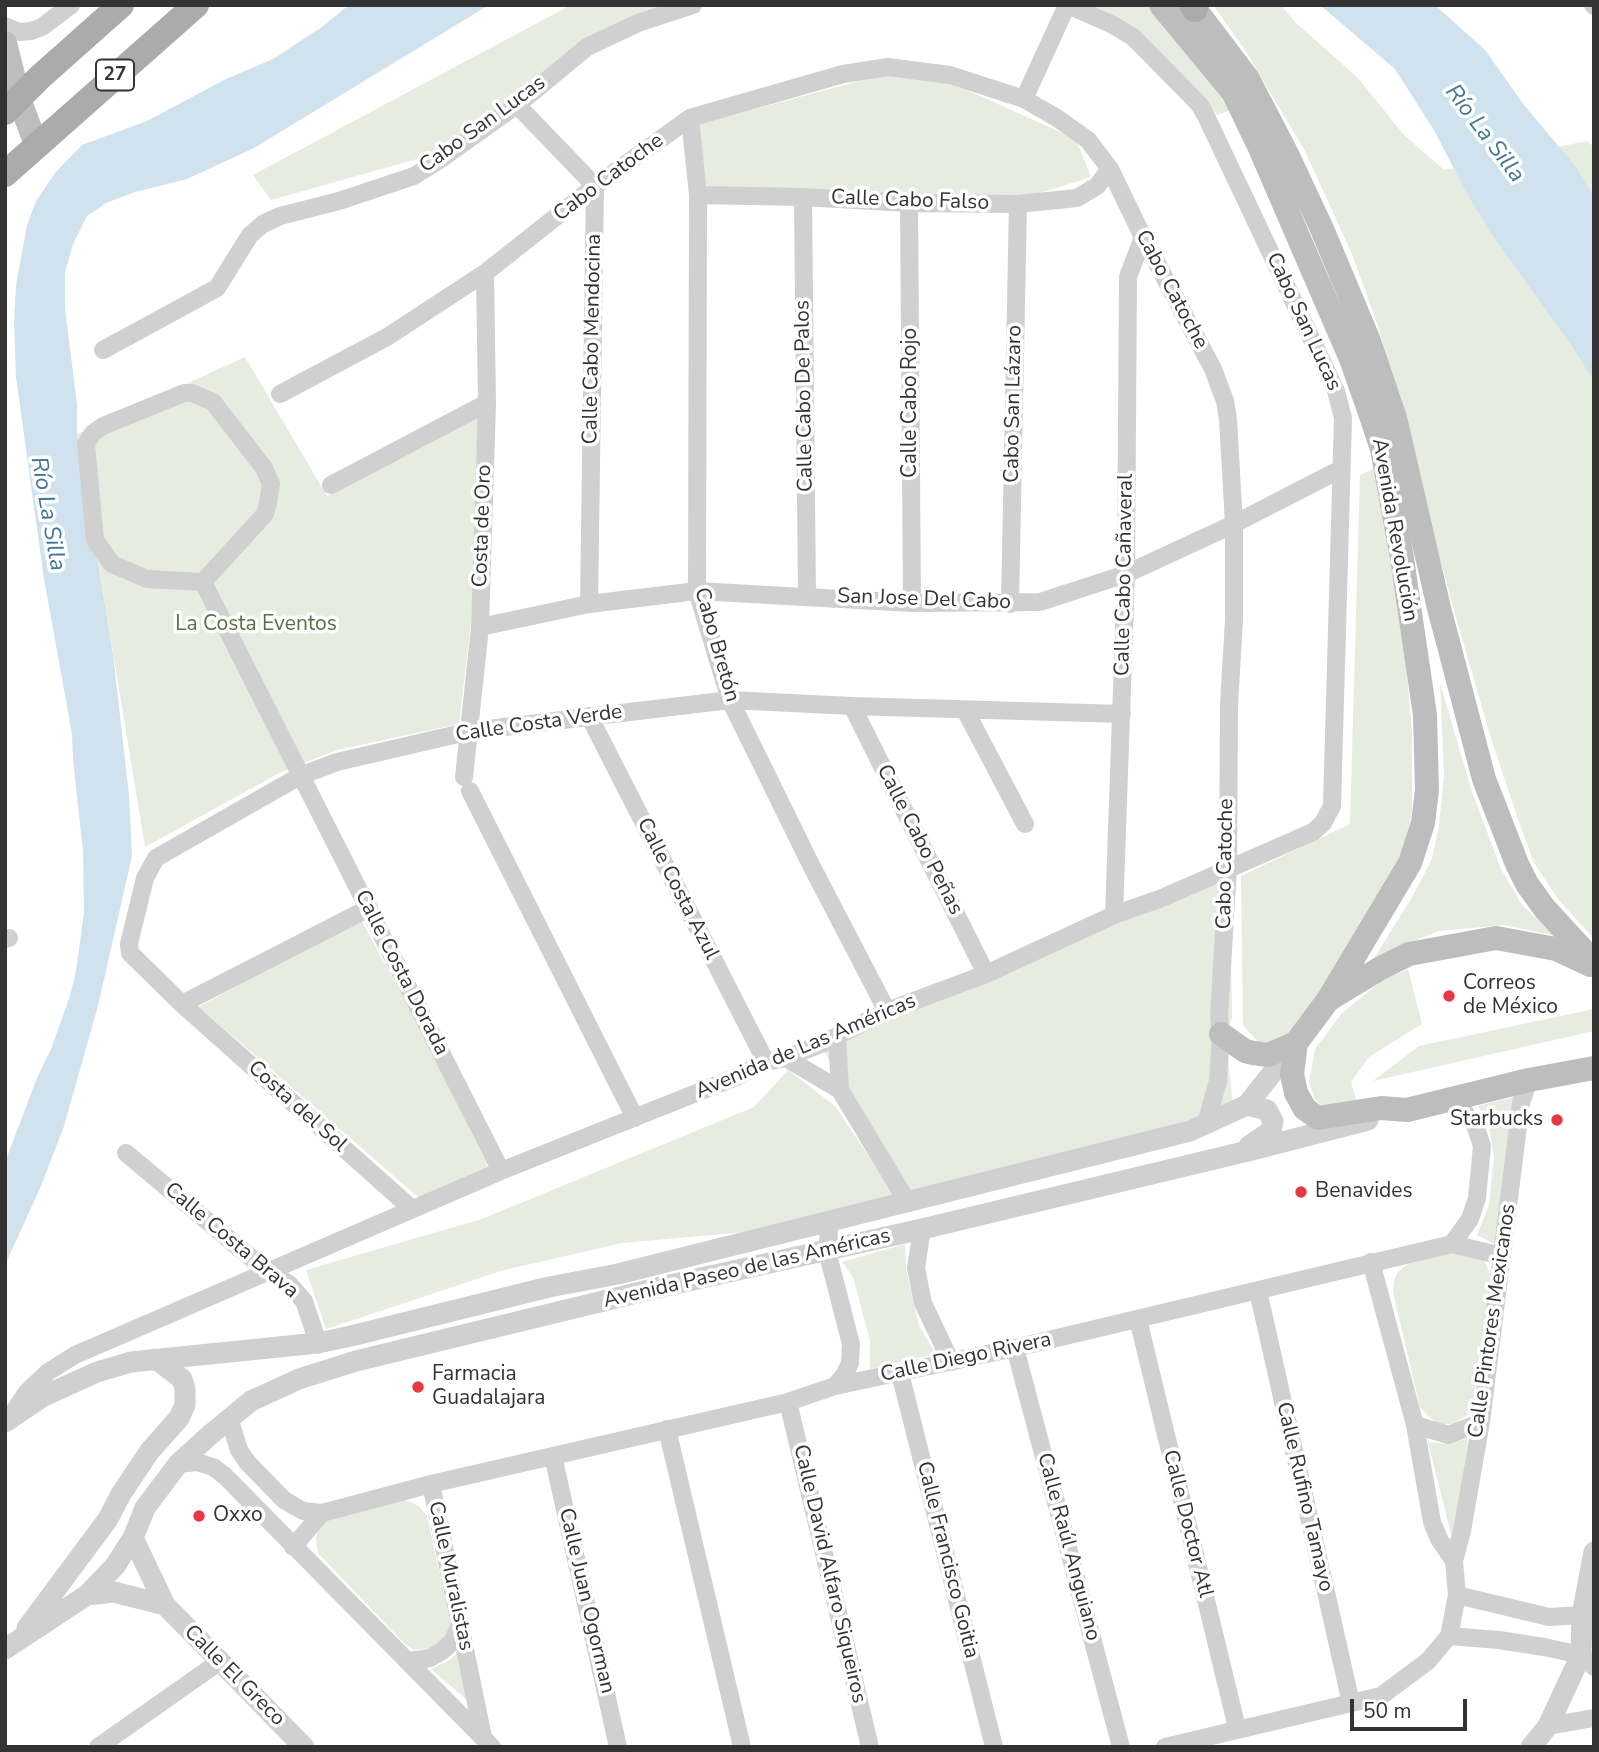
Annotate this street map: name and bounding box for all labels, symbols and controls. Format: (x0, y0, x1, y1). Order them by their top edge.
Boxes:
road number: 27 (96, 60, 134, 90)
street label: Cabo San Lucas (415, 71, 551, 179)
water label: Río La Silla (1438, 80, 1530, 188)
street label: Cabo Catoche (549, 129, 669, 227)
street label: Calle Cabo Falso (831, 186, 989, 216)
street label: Cabo Catoche (1129, 226, 1213, 354)
street label: Calle Cabo Mendocina (579, 233, 607, 445)
street label: Cabo San Lucas (1260, 249, 1346, 395)
street label: Calle Cabo De Palos (791, 300, 819, 492)
street label: Cabo San Lázaro (1000, 325, 1028, 483)
street label: Calle Cabo Rojo (898, 328, 924, 478)
street label: Avenida Revolución (1365, 436, 1423, 624)
water label: Río La Silla (23, 455, 71, 573)
street label: Costa de Oro (468, 464, 498, 588)
street label: Calle Cabo Cañaveral (1111, 474, 1139, 676)
street label: San Jose Del Cabo (837, 584, 1011, 616)
street label: Cabo Bretón (688, 585, 744, 705)
park label: La Costa Eventos (175, 612, 337, 638)
street label: Calle Costa Verde (454, 700, 624, 748)
street label: Calle Cabo Peñas (870, 761, 968, 919)
street label: Cabo Catoche (1212, 798, 1240, 930)
street label: Calle Costa Azul (630, 814, 724, 964)
street label: Calle Costa Dorada (348, 886, 454, 1060)
place label: Correos de México (1463, 971, 1558, 1021)
marker: Correos de México (1441, 988, 1457, 1004)
street label: Avenida de Las Américas (692, 989, 920, 1105)
street label: Costa del Sol (242, 1056, 352, 1158)
place label: Starbucks (1450, 1107, 1543, 1133)
marker: Starbucks (1549, 1112, 1565, 1128)
street label: Calle Costa Brava (159, 1178, 303, 1304)
place label: Benavides (1315, 1179, 1413, 1205)
marker: Benavides (1293, 1184, 1309, 1200)
street label: Calle Pintores Mexicanos (1464, 1202, 1522, 1440)
street label: Avenida Paseo de las Américas (601, 1224, 893, 1314)
street label: Calle Diego Rivera (878, 1328, 1054, 1388)
place label: Farmacia Guadalajara (432, 1362, 546, 1412)
marker: Farmacia Guadalajara (410, 1379, 426, 1395)
street label: Calle Rufino Tamayo (1270, 1400, 1338, 1594)
street label: Calle David Alfaro Siqueiros (787, 1442, 871, 1706)
street label: Calle Doctor Atl (1156, 1448, 1218, 1600)
street label: Calle Raúl Anguiano (1031, 1450, 1105, 1644)
street label: Calle Francisco Goitia (910, 1459, 984, 1661)
street label: Calle Muralistas (422, 1499, 478, 1653)
place label: Oxxo (213, 1503, 263, 1529)
street label: Calle Juan Ogorman (552, 1506, 620, 1696)
marker: Oxxo (191, 1508, 207, 1524)
street label: Calle El Greco (178, 1620, 290, 1732)
scale bar (1354, 1686, 1471, 1730)
text: 50 m (1363, 1697, 1412, 1725)

